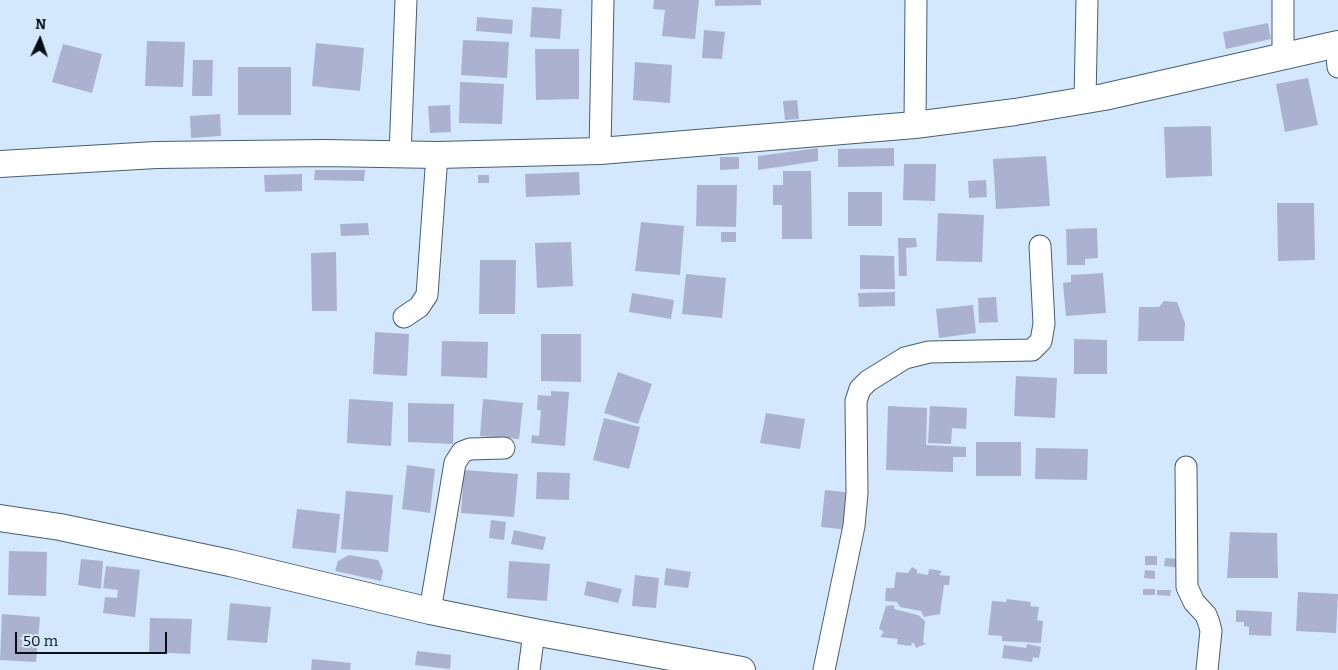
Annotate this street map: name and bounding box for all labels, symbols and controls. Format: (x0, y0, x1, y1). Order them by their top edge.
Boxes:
north arrow (15, 15, 65, 65)
text: N (35, 16, 47, 33)
scale bar (18, 622, 170, 654)
text: 50 m (23, 632, 58, 650)

